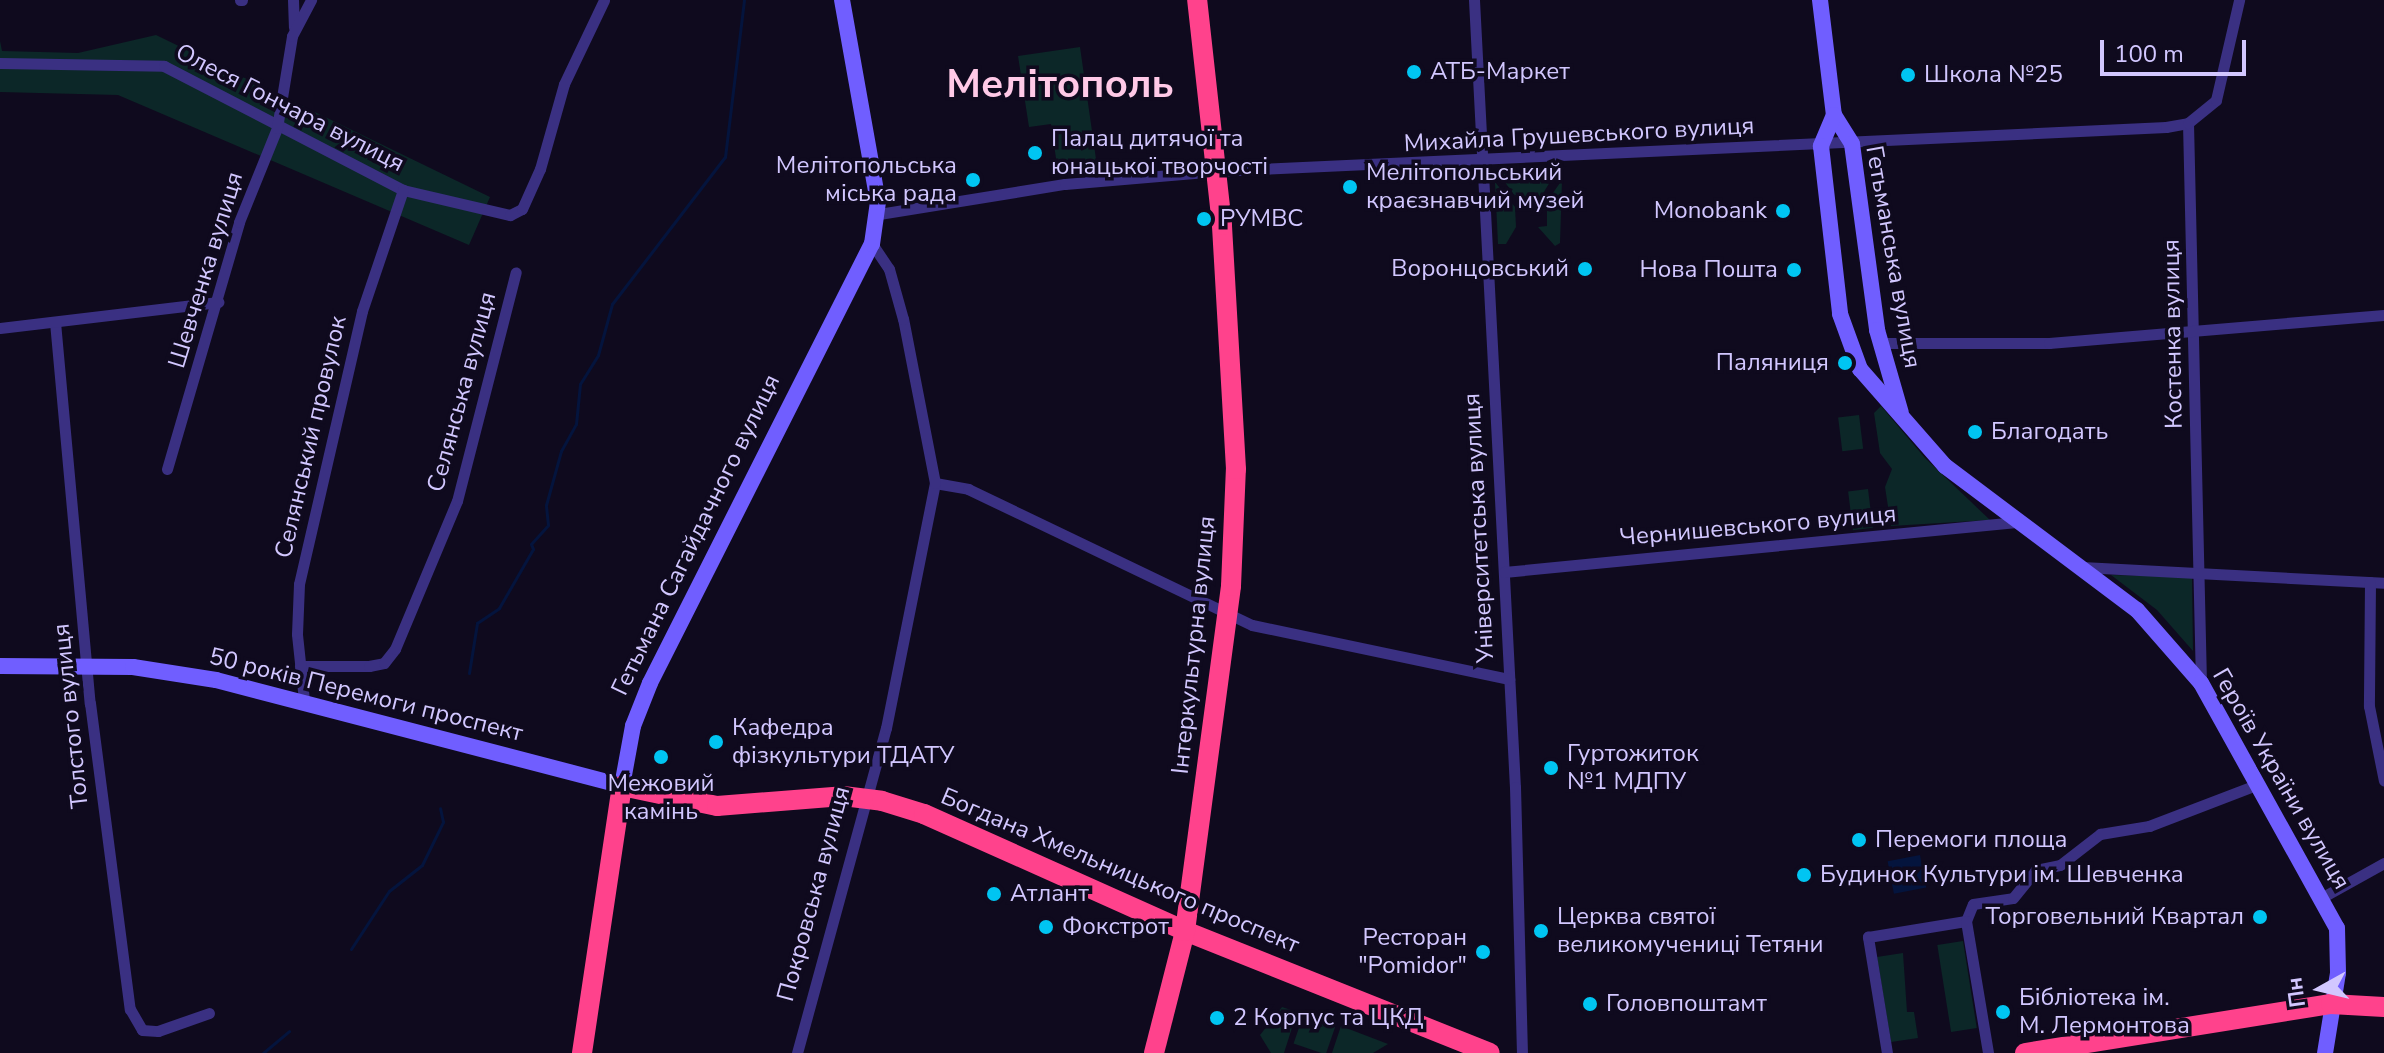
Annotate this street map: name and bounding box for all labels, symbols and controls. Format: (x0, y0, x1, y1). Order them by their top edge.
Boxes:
scale bar (2104, 24, 2250, 74)
street label: Олеся Гончара вулиця (171, 38, 409, 178)
text: 100 m (2114, 38, 2184, 70)
place label: АТБ-Маркет (1430, 58, 1570, 86)
district label: Мелітополь (946, 60, 1174, 108)
place label: Школа №25 (1924, 61, 2063, 89)
marker: АТБ-Маркет (1405, 63, 1423, 81)
marker: Школа №25 (1899, 66, 1917, 84)
street label: Михайла Грушевського вулиця (1403, 111, 1755, 159)
place label: Палац дитячої та юнацької творчості (1051, 125, 1268, 181)
street label: Гетьманська вулиця (1859, 143, 1927, 371)
marker: Палац дитячої та юнацької творчості (1026, 144, 1044, 162)
place label: Мелітопольська міська рада (776, 152, 957, 208)
place label: Мелітопольський краєзнавчий музей (1366, 159, 1584, 215)
street label: Шевченка вулиця (162, 168, 250, 372)
marker: Мелітопольська міська рада (964, 171, 982, 189)
marker: Мелітопольський краєзнавчий музей (1341, 178, 1359, 196)
place label: Monobank (1654, 197, 1767, 225)
marker: Monobank (1774, 202, 1792, 220)
place label: РУМВC (1220, 205, 1304, 233)
marker: РУМВC (1195, 210, 1213, 228)
street label: Костенка вулиця (2157, 239, 2189, 429)
place label: Воронцовський (1391, 255, 1569, 283)
place label: Нова Пошта (1639, 256, 1778, 284)
marker: Воронцовський (1576, 260, 1594, 278)
marker: Нова Пошта (1785, 261, 1803, 279)
street label: Селянська вулиця (421, 289, 503, 495)
street label: Селянський провулок (269, 313, 353, 561)
place label: Паляниця (1716, 349, 1829, 377)
marker: Паляниця (1836, 354, 1854, 372)
street label: Гетьмана Сагайдачного вулиця (606, 370, 786, 700)
street label: Університетська вулиця (1458, 392, 1500, 664)
place label: Благодать (1991, 418, 2108, 446)
marker: Благодать (1966, 423, 1984, 441)
street label: Чернишевського вулиця (1618, 500, 1898, 552)
street label: Інтеркультурна вулиця (1166, 515, 1222, 775)
street label: Толстого вулиця (47, 622, 95, 810)
street label: 50 років Перемоги проспект (206, 642, 526, 748)
street label: Героїв України вулиця (2206, 663, 2356, 895)
place label: Кафедра фізкультури ТДАТУ (732, 714, 954, 770)
marker: Кафедра фізкультури ТДАТУ (707, 733, 725, 751)
place label: Гуртожиток №1 МДПУ (1567, 740, 1699, 796)
marker: Межовий камінь (652, 748, 670, 766)
marker: Гуртожиток №1 МДПУ (1542, 759, 1560, 777)
place label: Межовий камінь (607, 770, 715, 826)
street label: Богдана Хмельницького проспект (936, 782, 1304, 960)
street label: Покровська вулиця (771, 783, 857, 1005)
place label: Перемоги площа (1875, 826, 2068, 854)
marker: Перемоги площа (1850, 831, 1868, 849)
place label: Будинок Культури ім. Шевченка (1820, 861, 2184, 889)
marker: Будинок Культури ім. Шевченка (1795, 866, 1813, 884)
place label: Атлант (1010, 880, 1089, 908)
marker: Атлант (985, 885, 1003, 903)
place label: Церква святої великомучениці Тетяни (1557, 903, 1824, 959)
place label: Торговельний Квартал (1985, 903, 2244, 931)
marker: Торговельний Квартал (2251, 908, 2269, 926)
place label: Фокстрот (1062, 913, 1169, 941)
marker: Фокстрот (1037, 918, 1055, 936)
marker: Церква святої великомучениці Тетяни (1532, 922, 1550, 940)
place label: Ресторан "Pomidor" (1358, 924, 1467, 980)
marker: Ресторан "Pomidor" (1474, 943, 1492, 961)
north arrow (2280, 949, 2360, 1029)
text: Пн (2279, 975, 2313, 1009)
place label: Бібліотека ім. М. Лермонтова (2019, 984, 2190, 1040)
place label: Головпоштамт (1606, 990, 1767, 1018)
marker: Головпоштамт (1581, 995, 1599, 1013)
marker: Бібліотека ім. М. Лермонтова (1994, 1003, 2012, 1021)
place label: 2 Корпус та ЦКД (1233, 1004, 1423, 1032)
marker: 2 Корпус та ЦКД (1208, 1009, 1226, 1027)

